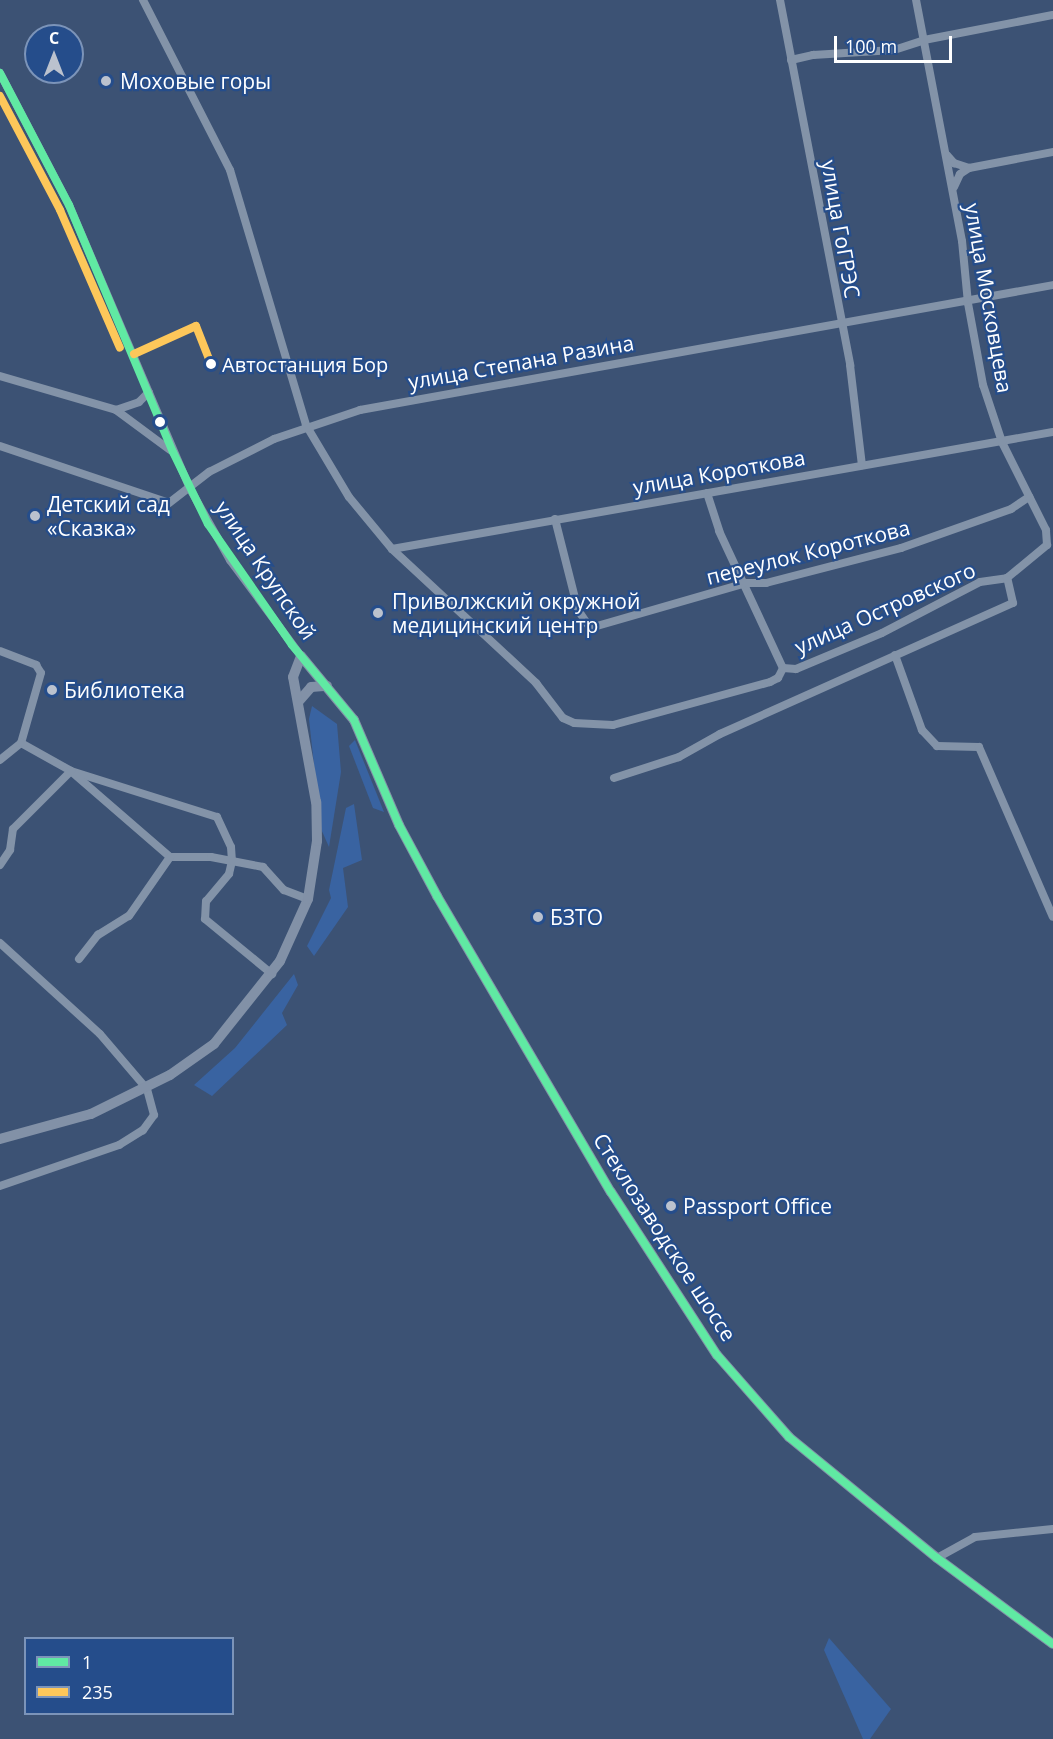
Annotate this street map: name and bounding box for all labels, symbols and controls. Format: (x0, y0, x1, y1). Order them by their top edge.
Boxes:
north arrow (24, 24, 84, 84)
scale bar (837, 24, 956, 62)
text: С (49, 27, 59, 49)
text: 100 m (845, 34, 897, 58)
place label: Моховые горы (120, 68, 271, 94)
marker: Моховые горы (97, 72, 115, 90)
street label: улица ГоГРЭС (816, 158, 866, 300)
street label: улица Московцева (960, 201, 1018, 395)
street label: улица Степана Разина (406, 330, 636, 394)
place label: Автостанция Бор (222, 352, 388, 376)
marker: Автостанция Бор (205, 358, 217, 370)
unlabelled marker (154, 416, 166, 428)
street label: улица Короткова (631, 444, 807, 500)
place label: Детский сад «Сказка» (47, 491, 170, 541)
street label: улица Крупской (210, 496, 322, 644)
marker: Детский сад «Сказка» (28, 509, 42, 523)
street label: переулок Короткова (704, 515, 912, 589)
street label: улица Островского (791, 557, 979, 659)
place label: Приволжский окружной медицинский центр (392, 588, 640, 638)
marker: Приволжский окружной медицинский центр (369, 604, 387, 622)
place label: Библиотека (64, 677, 185, 703)
marker: Библиотека (45, 683, 59, 697)
place label: БЗТО (550, 904, 603, 930)
marker: БЗТО (531, 910, 545, 924)
street label: Стеклозаводское шоссе (588, 1128, 742, 1346)
place label: Passport Office (683, 1193, 832, 1219)
marker: Passport Office (664, 1199, 678, 1213)
legend (24, 1637, 234, 1715)
text: 1 (82, 1650, 92, 1674)
text: 235 (82, 1680, 113, 1704)

